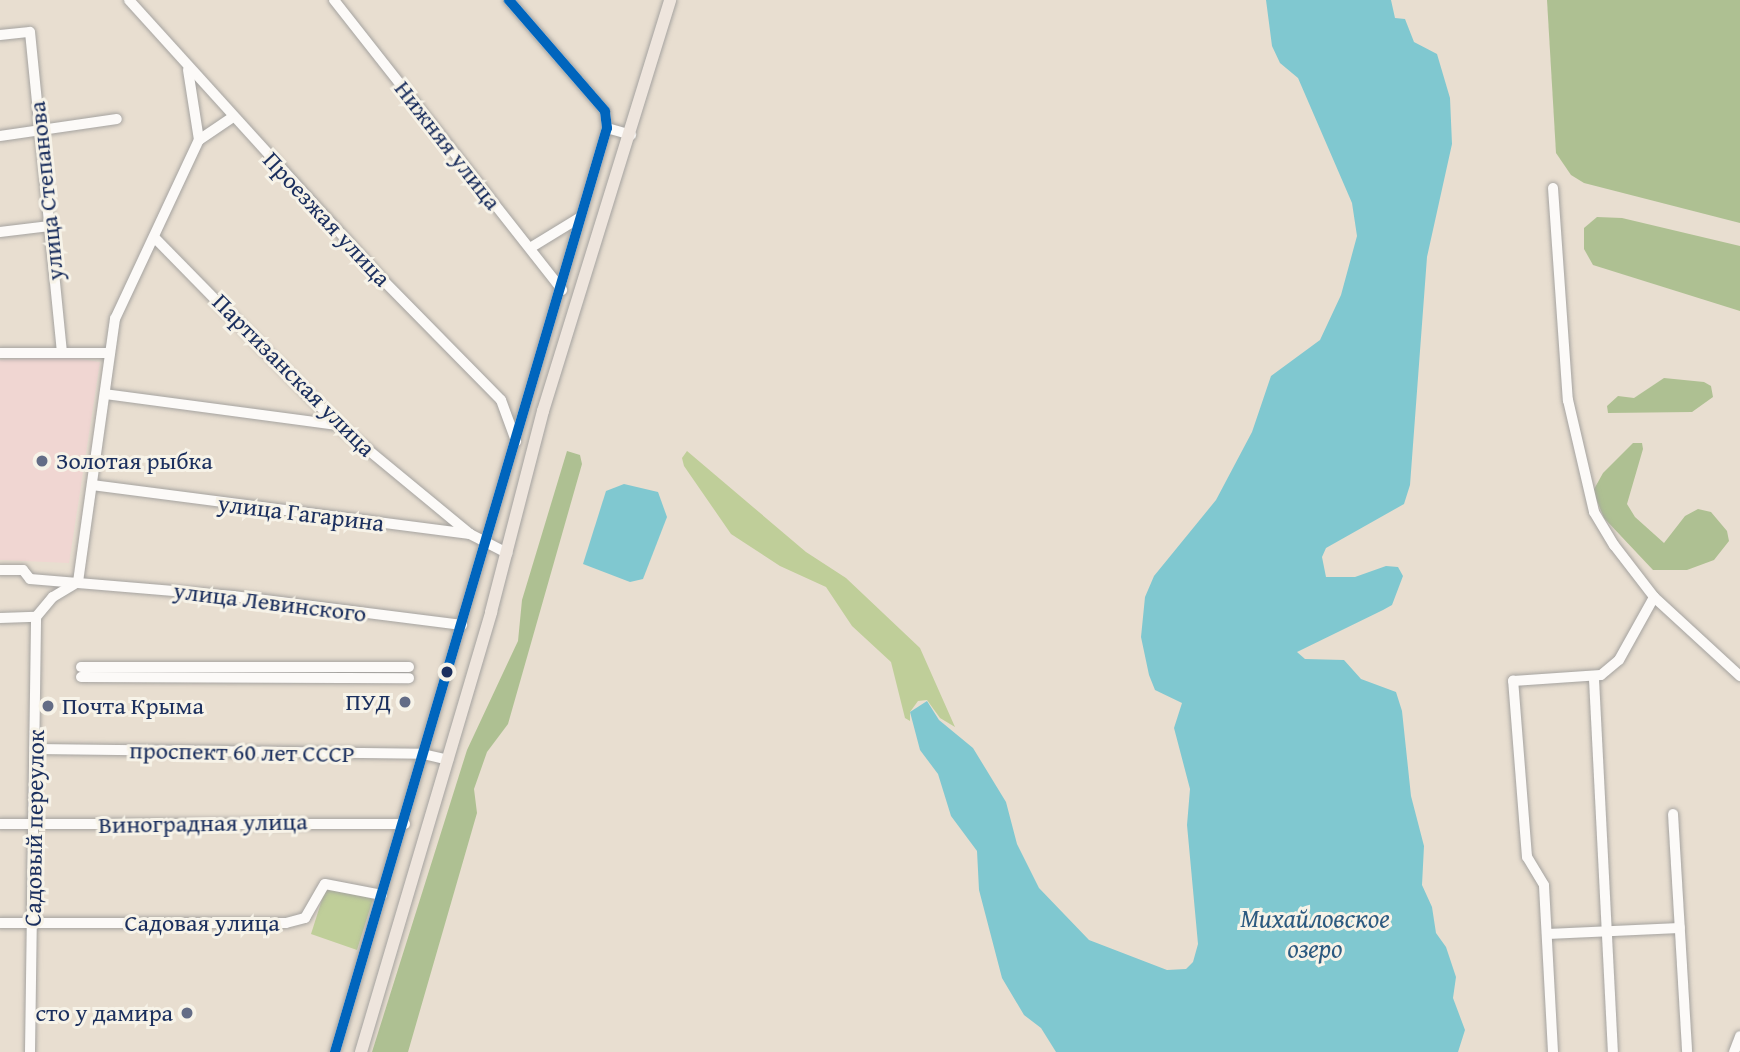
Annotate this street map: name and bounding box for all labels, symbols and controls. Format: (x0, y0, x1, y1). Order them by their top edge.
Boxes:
street label: Нижняя улица (389, 75, 507, 215)
street label: улица Степанова (22, 100, 70, 282)
street label: Проезжая улица (257, 146, 397, 292)
street label: Партизанская улица (207, 288, 381, 462)
place label: Золотая рыбка (56, 447, 213, 475)
marker: Золотая рыбка (34, 453, 50, 469)
street label: улица Гагарина (216, 489, 386, 537)
street label: улица Левинского (172, 576, 368, 628)
unlabelled marker (440, 665, 454, 679)
place label: ПУД (346, 688, 391, 716)
place label: Почта Крыма (62, 692, 204, 720)
marker: ПУД (397, 694, 413, 710)
marker: Почта Крыма (40, 698, 56, 714)
street label: Садовый переулок (18, 729, 50, 927)
street label: проспект 60 лет СССР (129, 736, 355, 768)
street label: Виноградная улица (98, 807, 308, 839)
water label: Михайловское озеро (1240, 902, 1390, 964)
street label: Садовая улица (124, 909, 280, 937)
place label: сто у дамира (35, 999, 173, 1027)
marker: сто у дамира (179, 1005, 195, 1021)

